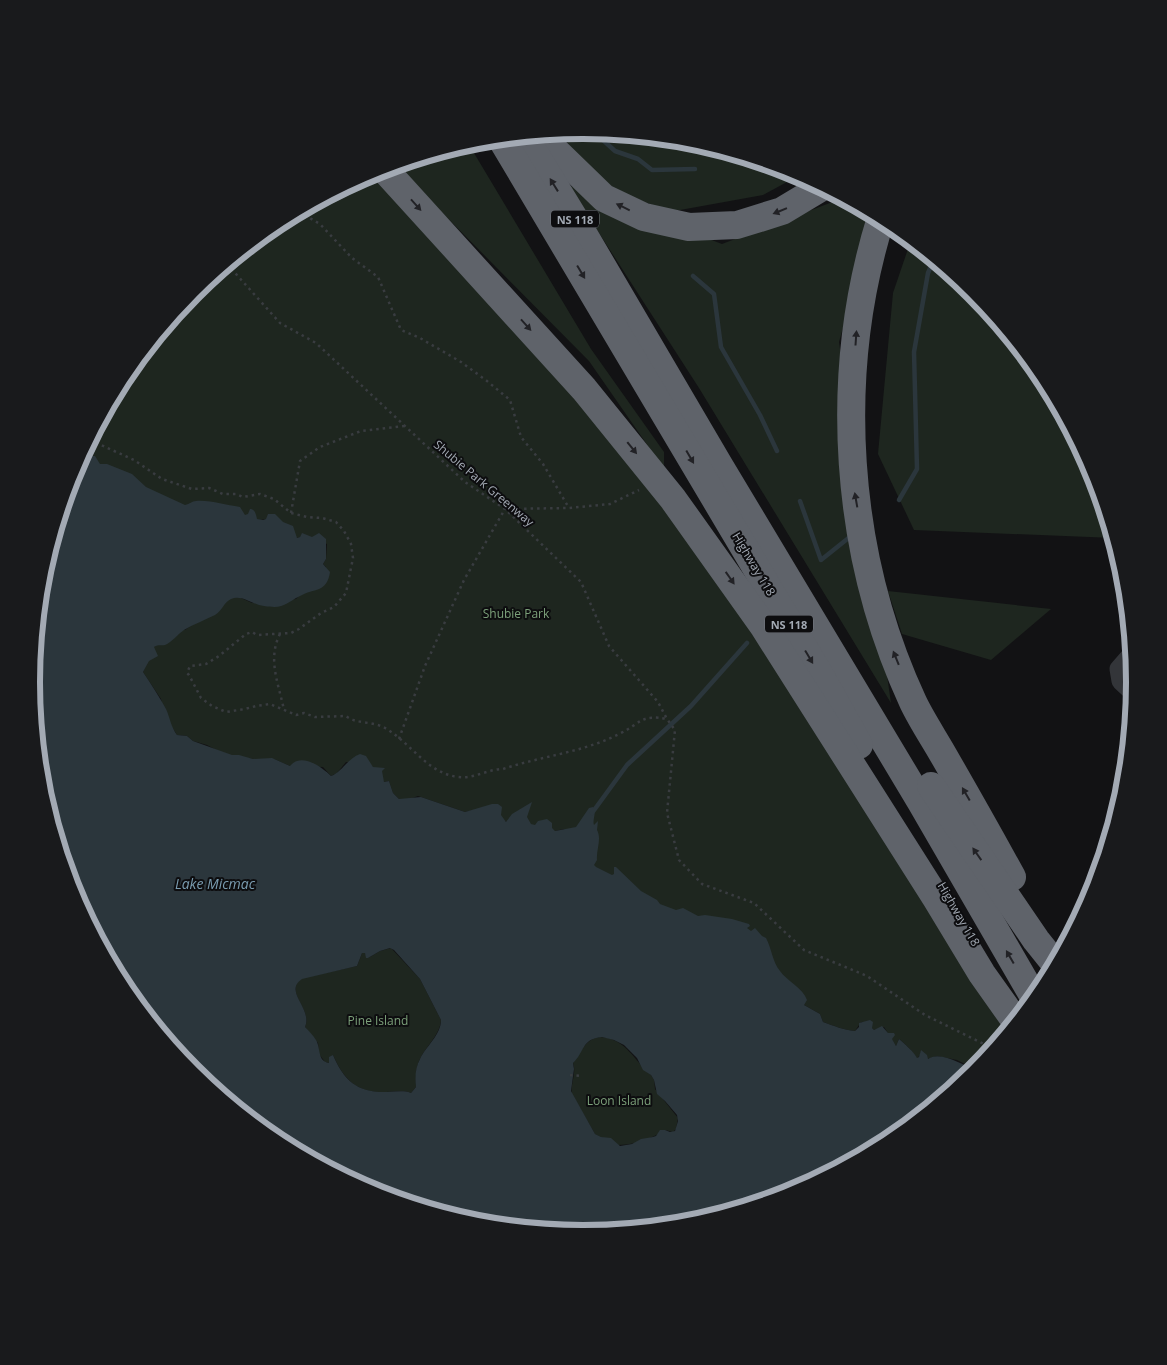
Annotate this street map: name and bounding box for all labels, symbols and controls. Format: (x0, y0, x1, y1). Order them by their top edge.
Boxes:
one-way arrow (550, 179, 559, 192)
one-way arrow (411, 198, 422, 211)
one-way arrow (616, 203, 630, 211)
one-way arrow (772, 207, 787, 215)
road number: NS 118 (551, 210, 599, 228)
one-way arrow (577, 266, 586, 279)
one-way arrow (520, 318, 532, 330)
one-way arrow (852, 330, 860, 346)
street label: Shubie Park Greenway (430, 436, 539, 531)
one-way arrow (627, 441, 638, 454)
one-way arrow (686, 451, 695, 464)
one-way arrow (852, 492, 860, 508)
street label: Highway 118 (728, 529, 780, 599)
one-way arrow (725, 571, 735, 584)
park label: Shubie Park (483, 605, 550, 622)
road number: NS 118 (765, 616, 813, 632)
one-way arrow (891, 650, 899, 665)
one-way arrow (805, 651, 814, 664)
one-way arrow (961, 788, 970, 801)
one-way arrow (972, 847, 982, 860)
water label: Lake Micmac (175, 874, 256, 893)
street label: Highway 118 (934, 879, 984, 949)
one-way arrow (1005, 951, 1014, 964)
park label: Pine Island (348, 1012, 408, 1029)
park label: Loon Island (587, 1092, 651, 1109)

